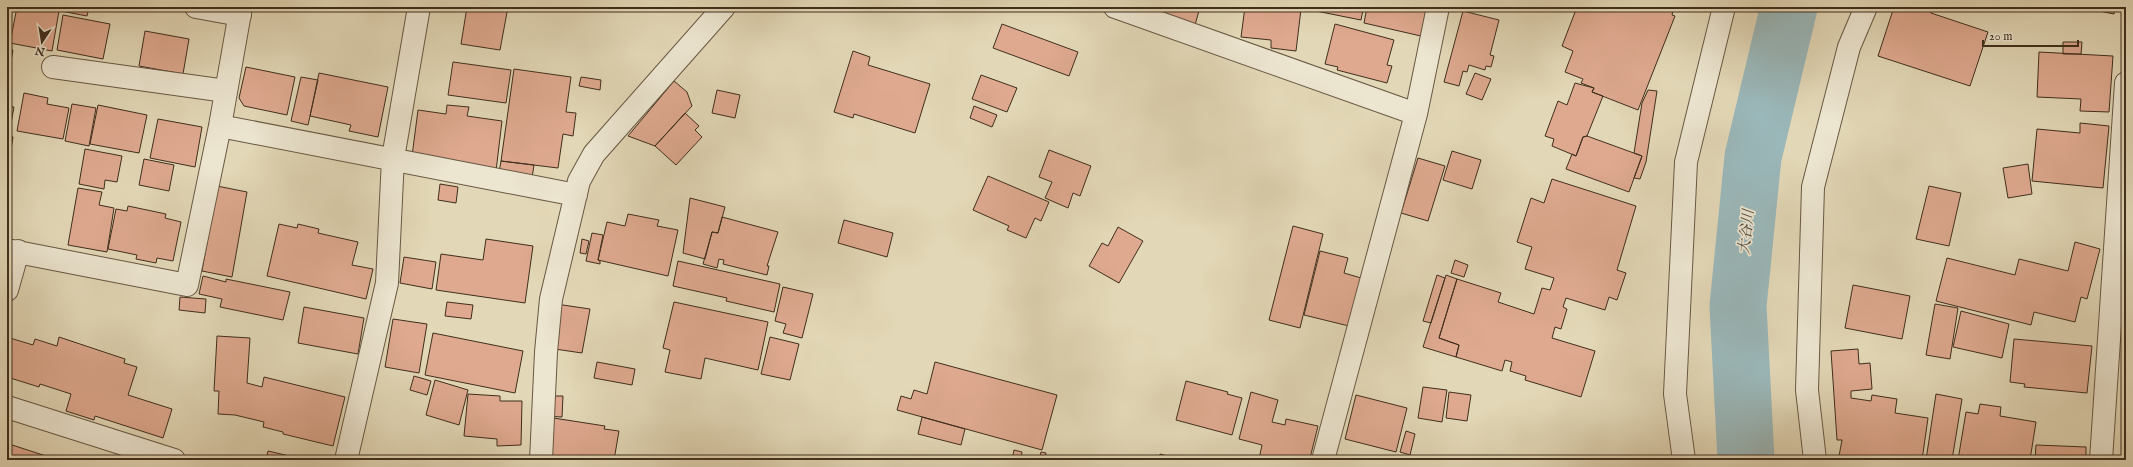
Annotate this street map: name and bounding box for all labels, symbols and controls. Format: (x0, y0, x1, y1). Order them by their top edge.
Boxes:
north arrow (22, 22, 62, 62)
scale bar (1983, 22, 2078, 48)
text: 20 m (1989, 29, 2012, 44)
text: N (34, 43, 47, 59)
water label: 大谷川 (1735, 207, 1759, 255)

